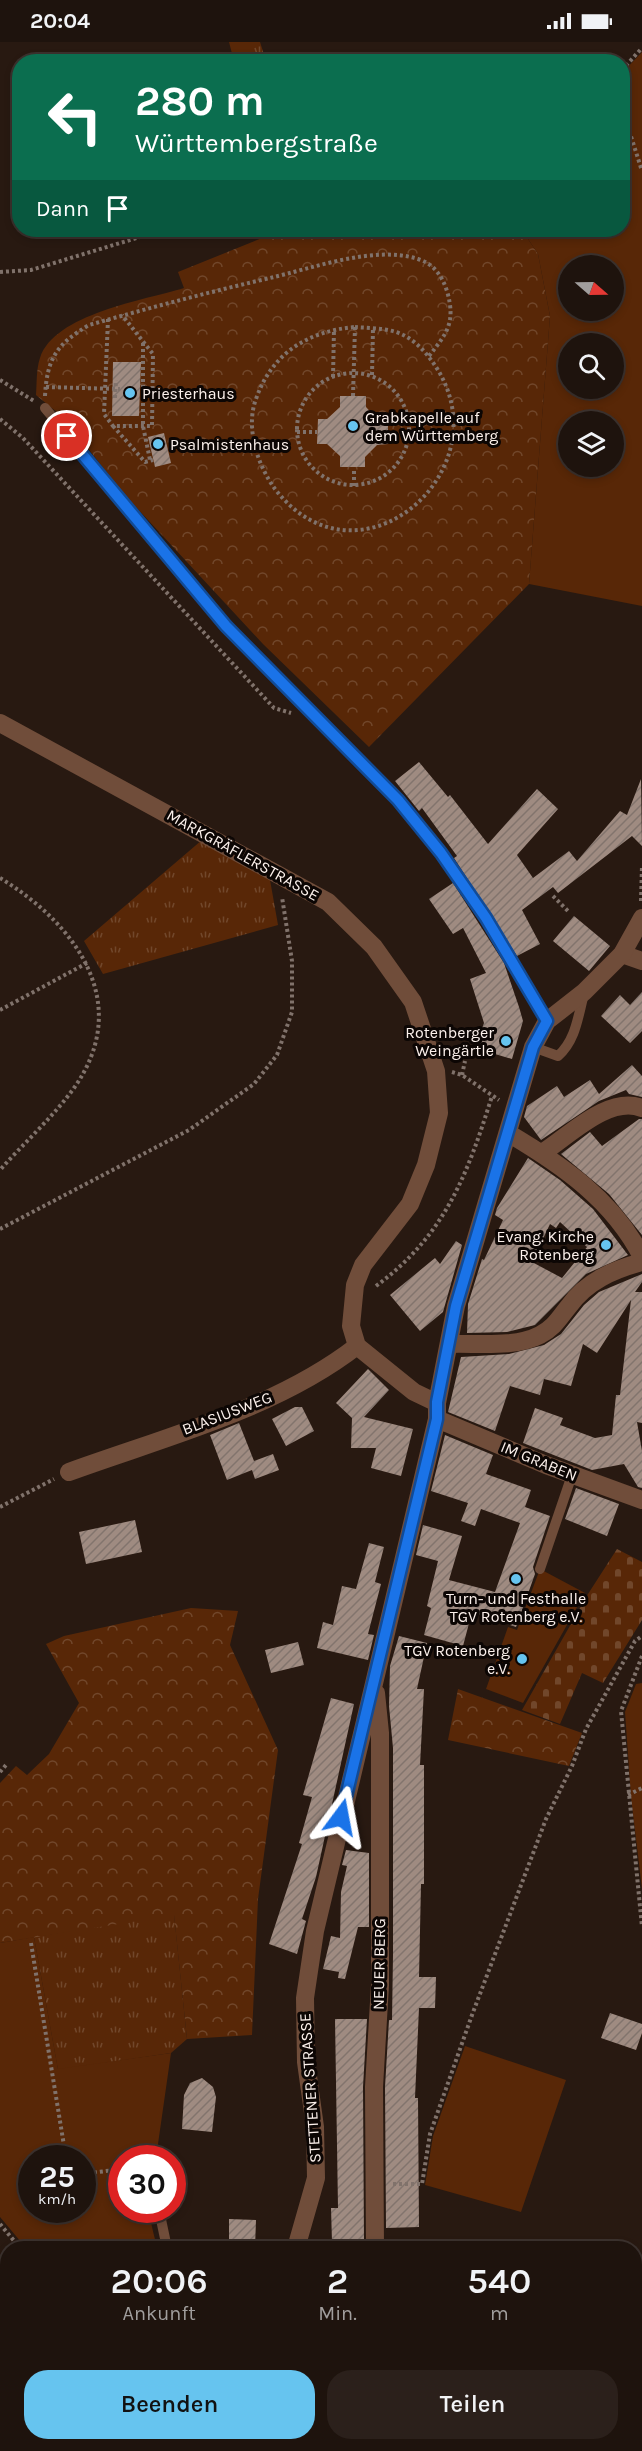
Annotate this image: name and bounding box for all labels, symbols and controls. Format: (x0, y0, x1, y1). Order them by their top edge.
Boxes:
text: 20:04 (30, 8, 90, 34)
text: 280 m (135, 76, 265, 126)
icon: left (36, 78, 114, 156)
text: Württembergstraße (135, 127, 378, 159)
icon: arrive (101, 192, 134, 225)
text: Dann (36, 196, 89, 222)
north arrow (558, 255, 624, 321)
map controls (558, 255, 624, 477)
button: search (558, 333, 624, 399)
place label: Priesterhaus (142, 384, 235, 403)
marker: Priesterhaus (123, 386, 137, 400)
place label: Grabkapelle auf dem Württemberg (365, 408, 498, 445)
pin (41, 410, 92, 461)
button: layers (558, 411, 624, 477)
icon: arrive (50, 419, 83, 452)
marker: Grabkapelle auf dem Württemberg (346, 419, 360, 433)
place label: Psalmistenhaus (170, 435, 289, 454)
marker: Psalmistenhaus (151, 437, 165, 451)
street label: MARKGRÄFLERSTRASSE (164, 805, 322, 905)
place label: Rotenberger Weingärtle (405, 1023, 494, 1060)
marker: Rotenberger Weingärtle (499, 1034, 513, 1048)
place label: Evang. Kirche Rotenberg (496, 1227, 594, 1264)
marker: Evang. Kirche Rotenberg (599, 1238, 613, 1252)
street label: BLASIUSWEG (179, 1387, 275, 1439)
street label: IM GRABEN (498, 1437, 580, 1485)
marker: Turn- und Festhalle TGV Rotenberg e.V. (509, 1572, 523, 1586)
place label: Turn- und Festhalle TGV Rotenberg e.V. (446, 1589, 586, 1626)
place label: TGV Rotenberg e.V. (404, 1641, 510, 1678)
marker: TGV Rotenberg e.V. (515, 1652, 529, 1666)
position arrow (309, 1785, 373, 1849)
street label: NEUER BERG (369, 1918, 389, 2010)
street label: STETTENER STRASSE (295, 2012, 325, 2164)
speed limit sign: 30 (108, 2145, 186, 2223)
text: 25 (39, 2159, 75, 2195)
text: km/h (38, 2190, 76, 2208)
text: 20:06 (111, 2260, 208, 2302)
text: 2 (327, 2260, 348, 2302)
text: 540 (467, 2260, 531, 2302)
text: Ankunft (122, 2302, 196, 2325)
text: Min. (318, 2302, 357, 2325)
text: m (490, 2302, 509, 2325)
button: Beenden (24, 2370, 315, 2439)
button: Teilen (327, 2370, 618, 2439)

